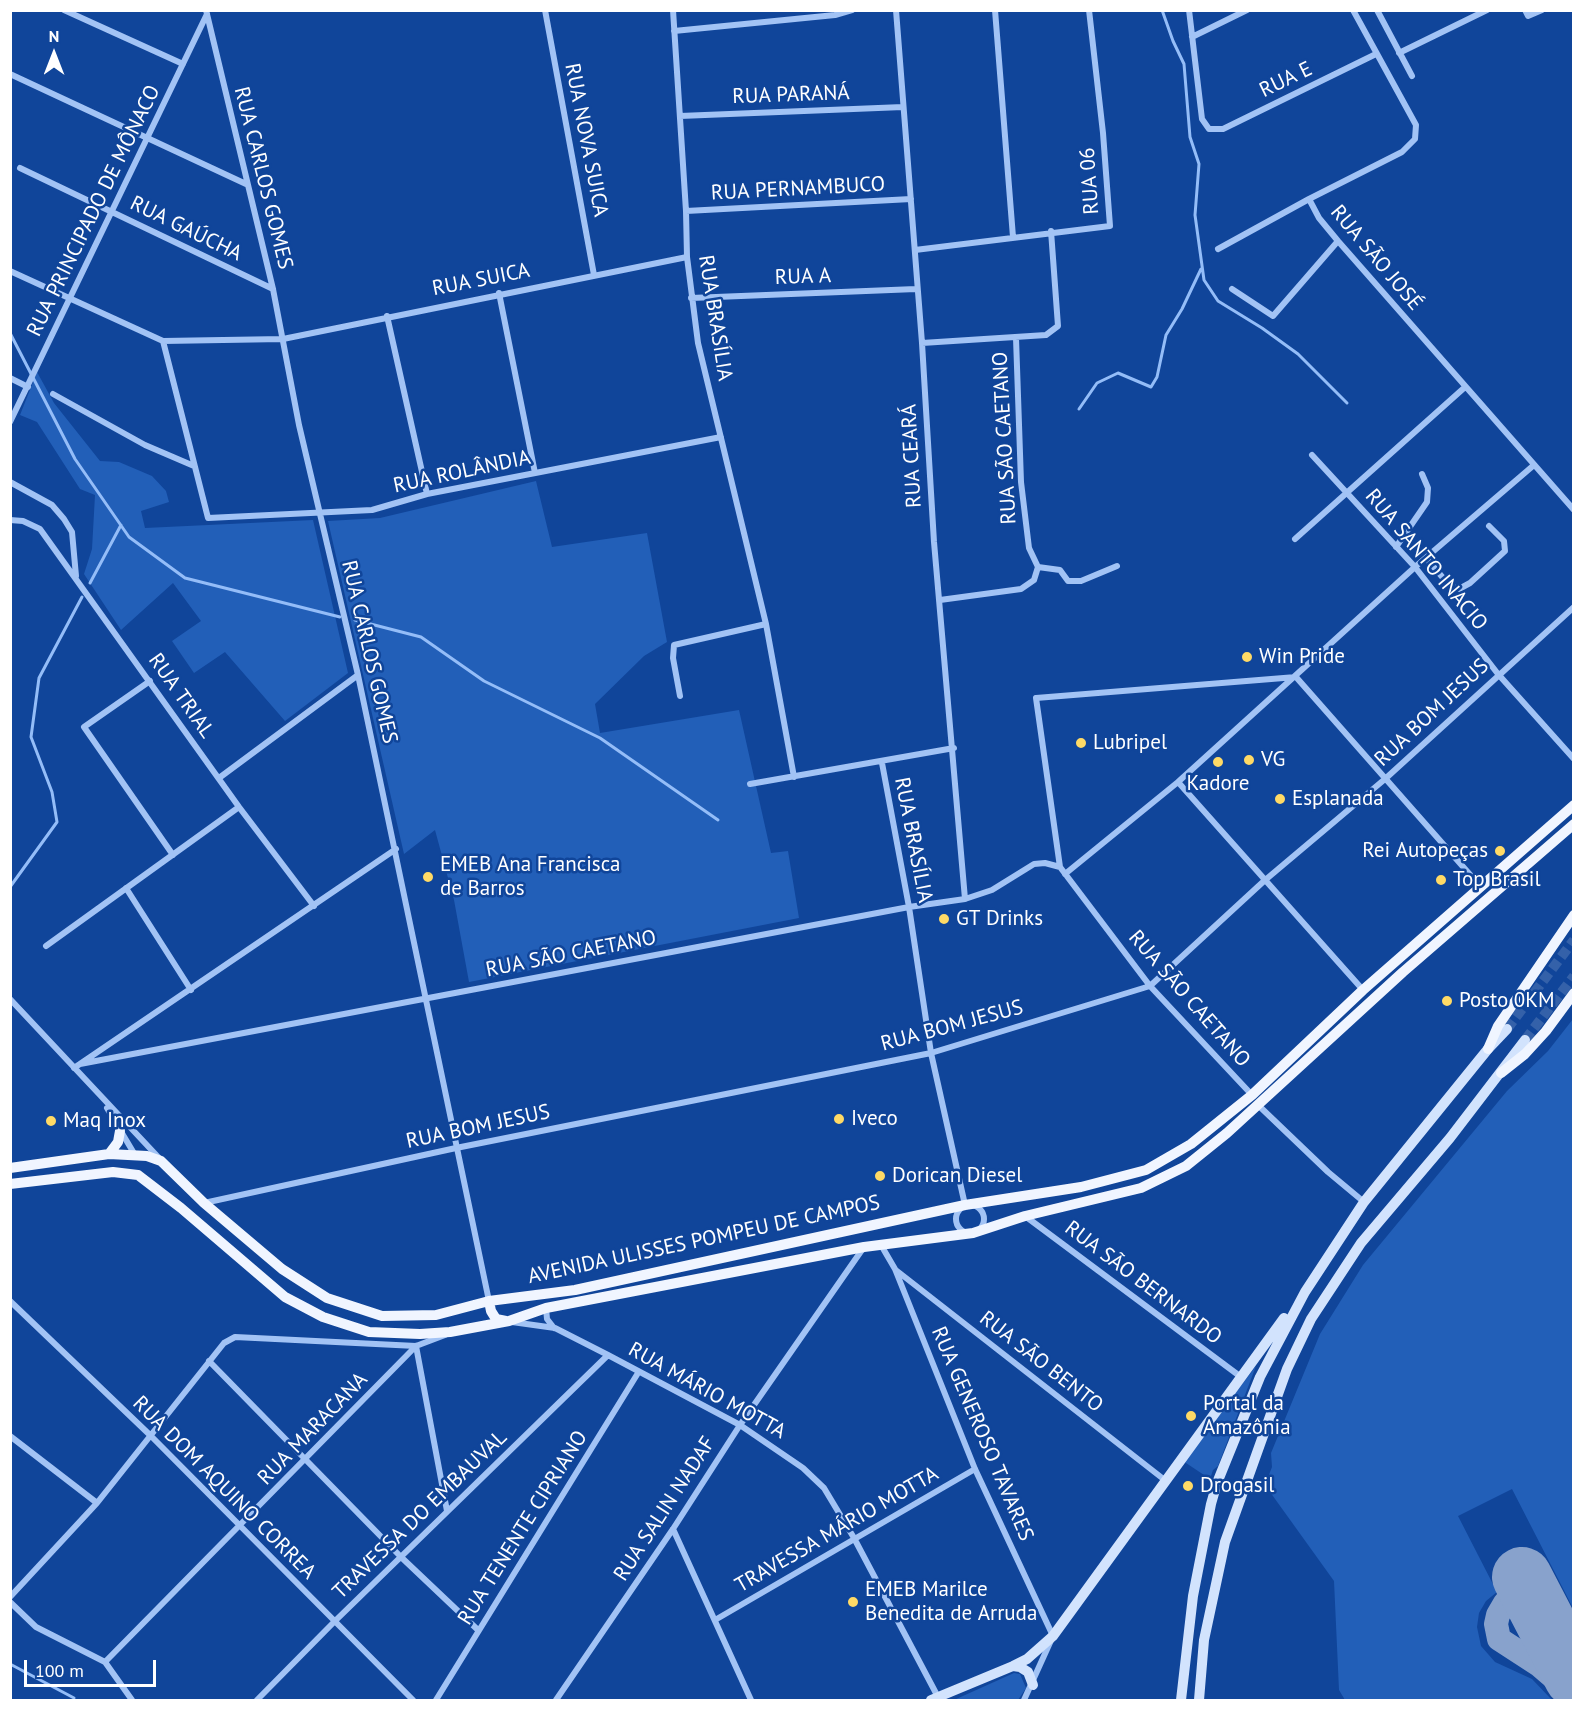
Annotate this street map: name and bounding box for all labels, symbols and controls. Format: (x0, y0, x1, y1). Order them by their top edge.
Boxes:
north arrow (24, 24, 84, 84)
text: N (49, 26, 59, 46)
street label: RUA E (1256, 57, 1316, 103)
street label: RUA NOVA SUICA (559, 61, 613, 219)
street label: RUA PARANÁ (732, 80, 850, 110)
street label: RUA PRINCIPADO DE MÔNACO (22, 81, 166, 341)
street label: RUA CARLOS GOMES (228, 84, 298, 272)
street label: RUA 06 (1075, 147, 1105, 215)
street label: RUA PERNAMBUCO (710, 172, 886, 206)
street label: RUA GAÚCHA (126, 191, 246, 267)
street label: RUA SÃO JOSÉ (1325, 200, 1427, 316)
street label: RUA BRASÍLIA (693, 253, 737, 383)
street label: RUA SUICA (430, 258, 532, 302)
street label: RUA A (774, 263, 832, 291)
street label: RUA SÃO CAETANO (988, 351, 1022, 525)
street label: RUA CEARÁ (897, 403, 927, 509)
street label: RUA ROLÂNDIA (391, 445, 533, 499)
street label: RUA SANTO INACIO (1360, 484, 1492, 636)
street label: RUA CARLOS GOMES (336, 558, 402, 746)
place label: Win Pride (1259, 644, 1345, 670)
street label: RUA TRIAL (143, 649, 219, 743)
marker: Win Pride (1240, 650, 1254, 664)
street label: RUA BOM JESUS (1370, 654, 1494, 772)
place label: Lubripel (1093, 730, 1167, 756)
marker: Lubripel (1074, 736, 1088, 750)
place label: VG (1261, 747, 1285, 773)
marker: VG (1242, 753, 1256, 767)
marker: Kadore (1211, 755, 1225, 769)
place label: Kadore (1187, 771, 1249, 797)
street label: RUA BRASÍLIA (889, 775, 937, 905)
place label: Esplanada (1292, 786, 1384, 812)
marker: Esplanada (1273, 792, 1287, 806)
place label: Rei Autopeças (1362, 838, 1488, 864)
marker: Rei Autopeças (1493, 844, 1507, 858)
place label: EMEB Ana Francisca de Barros (440, 852, 621, 902)
place label: Top Brasil (1453, 867, 1541, 893)
marker: EMEB Ana Francisca de Barros (421, 870, 435, 884)
marker: Top Brasil (1434, 873, 1448, 887)
place label: GT Drinks (956, 906, 1043, 932)
marker: GT Drinks (937, 912, 951, 926)
street label: RUA SÃO CAETANO (484, 925, 658, 983)
street label: RUA SÃO CAETANO (1123, 925, 1255, 1073)
place label: Posto 0KM (1459, 988, 1555, 1014)
marker: Posto 0KM (1440, 994, 1454, 1008)
street label: RUA BOM JESUS (878, 995, 1026, 1057)
street label: RUA BOM JESUS (404, 1099, 552, 1155)
place label: Iveco (851, 1106, 898, 1132)
place label: Maq Inox (63, 1108, 146, 1134)
marker: Iveco (832, 1112, 846, 1126)
marker: Maq Inox (44, 1114, 58, 1128)
place label: Dorican Diesel (892, 1163, 1022, 1189)
marker: Dorican Diesel (873, 1169, 887, 1183)
street label: AVENIDA ULISSES POMPEU DE CAMPOS (526, 1190, 882, 1290)
street label: RUA SÃO BERNARDO (1060, 1216, 1226, 1350)
street label: RUA SÃO BENTO (974, 1306, 1108, 1418)
street label: RUA GENEROSO TAVARES (925, 1323, 1039, 1545)
street label: RUA MÁRIO MOTTA (624, 1337, 790, 1445)
street label: RUA MARACANA (253, 1367, 373, 1491)
street label: RUA DOM AQUINO CORREA (127, 1391, 321, 1585)
place label: Portal da Amazônia (1203, 1391, 1291, 1441)
marker: Portal da Amazônia (1184, 1409, 1198, 1423)
street label: TRAVESSA DO EMBAUVAL (328, 1425, 512, 1605)
street label: RUA TENENTE CIPRIANO (453, 1426, 593, 1630)
street label: RUA SALIN NADAF (609, 1432, 721, 1586)
street label: TRAVESSA MÁRIO MOTTA (731, 1461, 943, 1599)
place label: Drogasil (1200, 1473, 1274, 1499)
marker: Drogasil (1181, 1479, 1195, 1493)
place label: EMEB Marilce Benedita de Arruda (865, 1577, 1037, 1627)
marker: EMEB Marilce Benedita de Arruda (846, 1595, 860, 1609)
scale bar (27, 1648, 159, 1686)
text: 100 m (35, 1659, 84, 1682)

